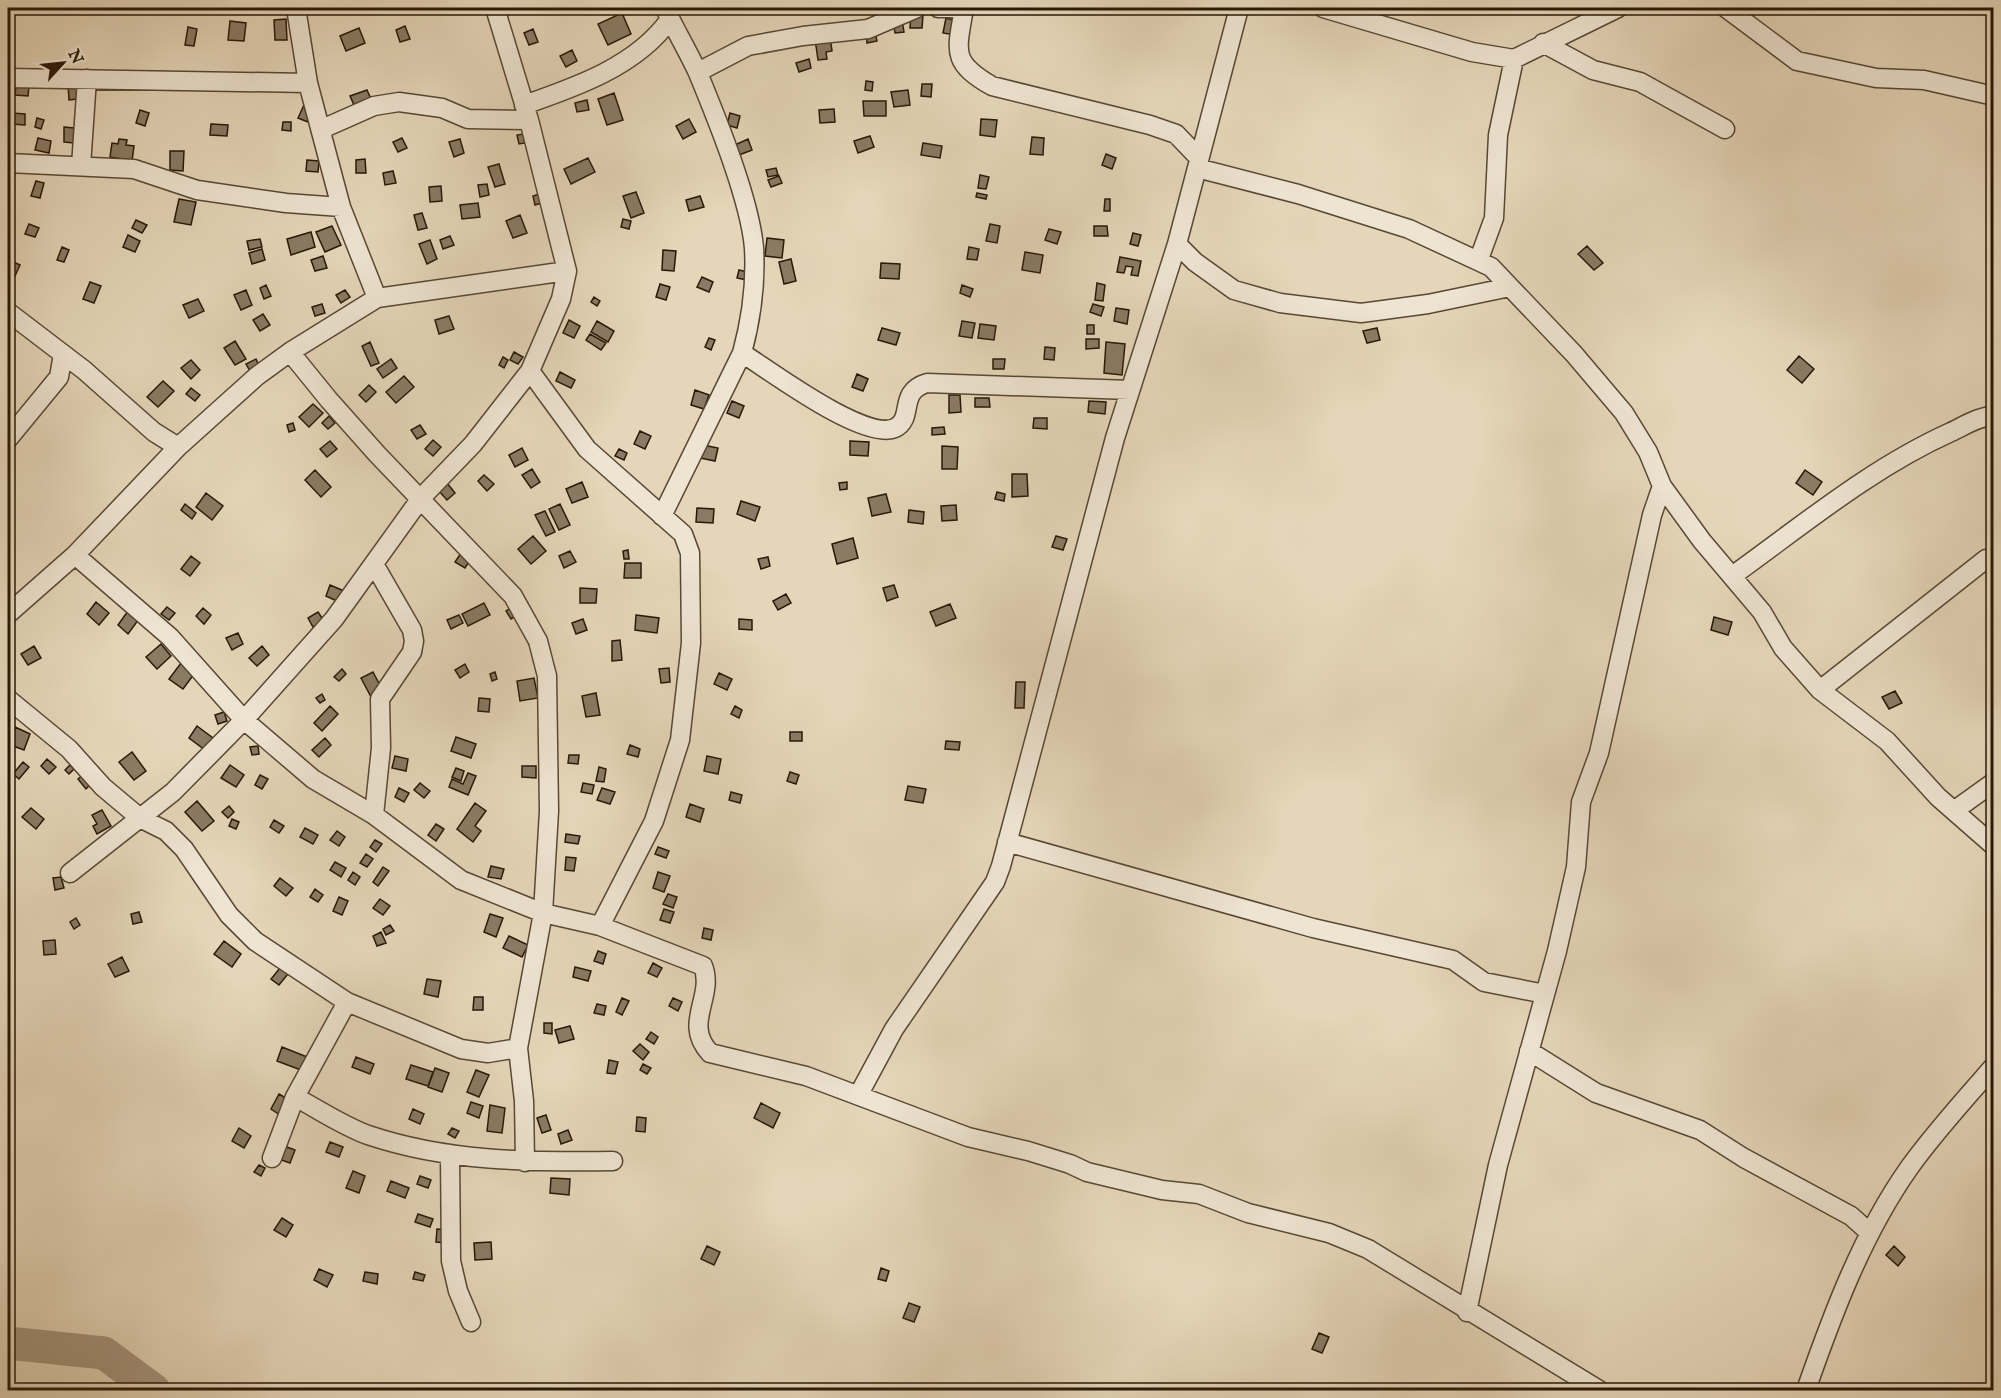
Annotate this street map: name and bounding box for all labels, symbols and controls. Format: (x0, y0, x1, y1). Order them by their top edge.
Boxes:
north arrow (33, 33, 93, 93)
text: N (62, 45, 87, 68)

